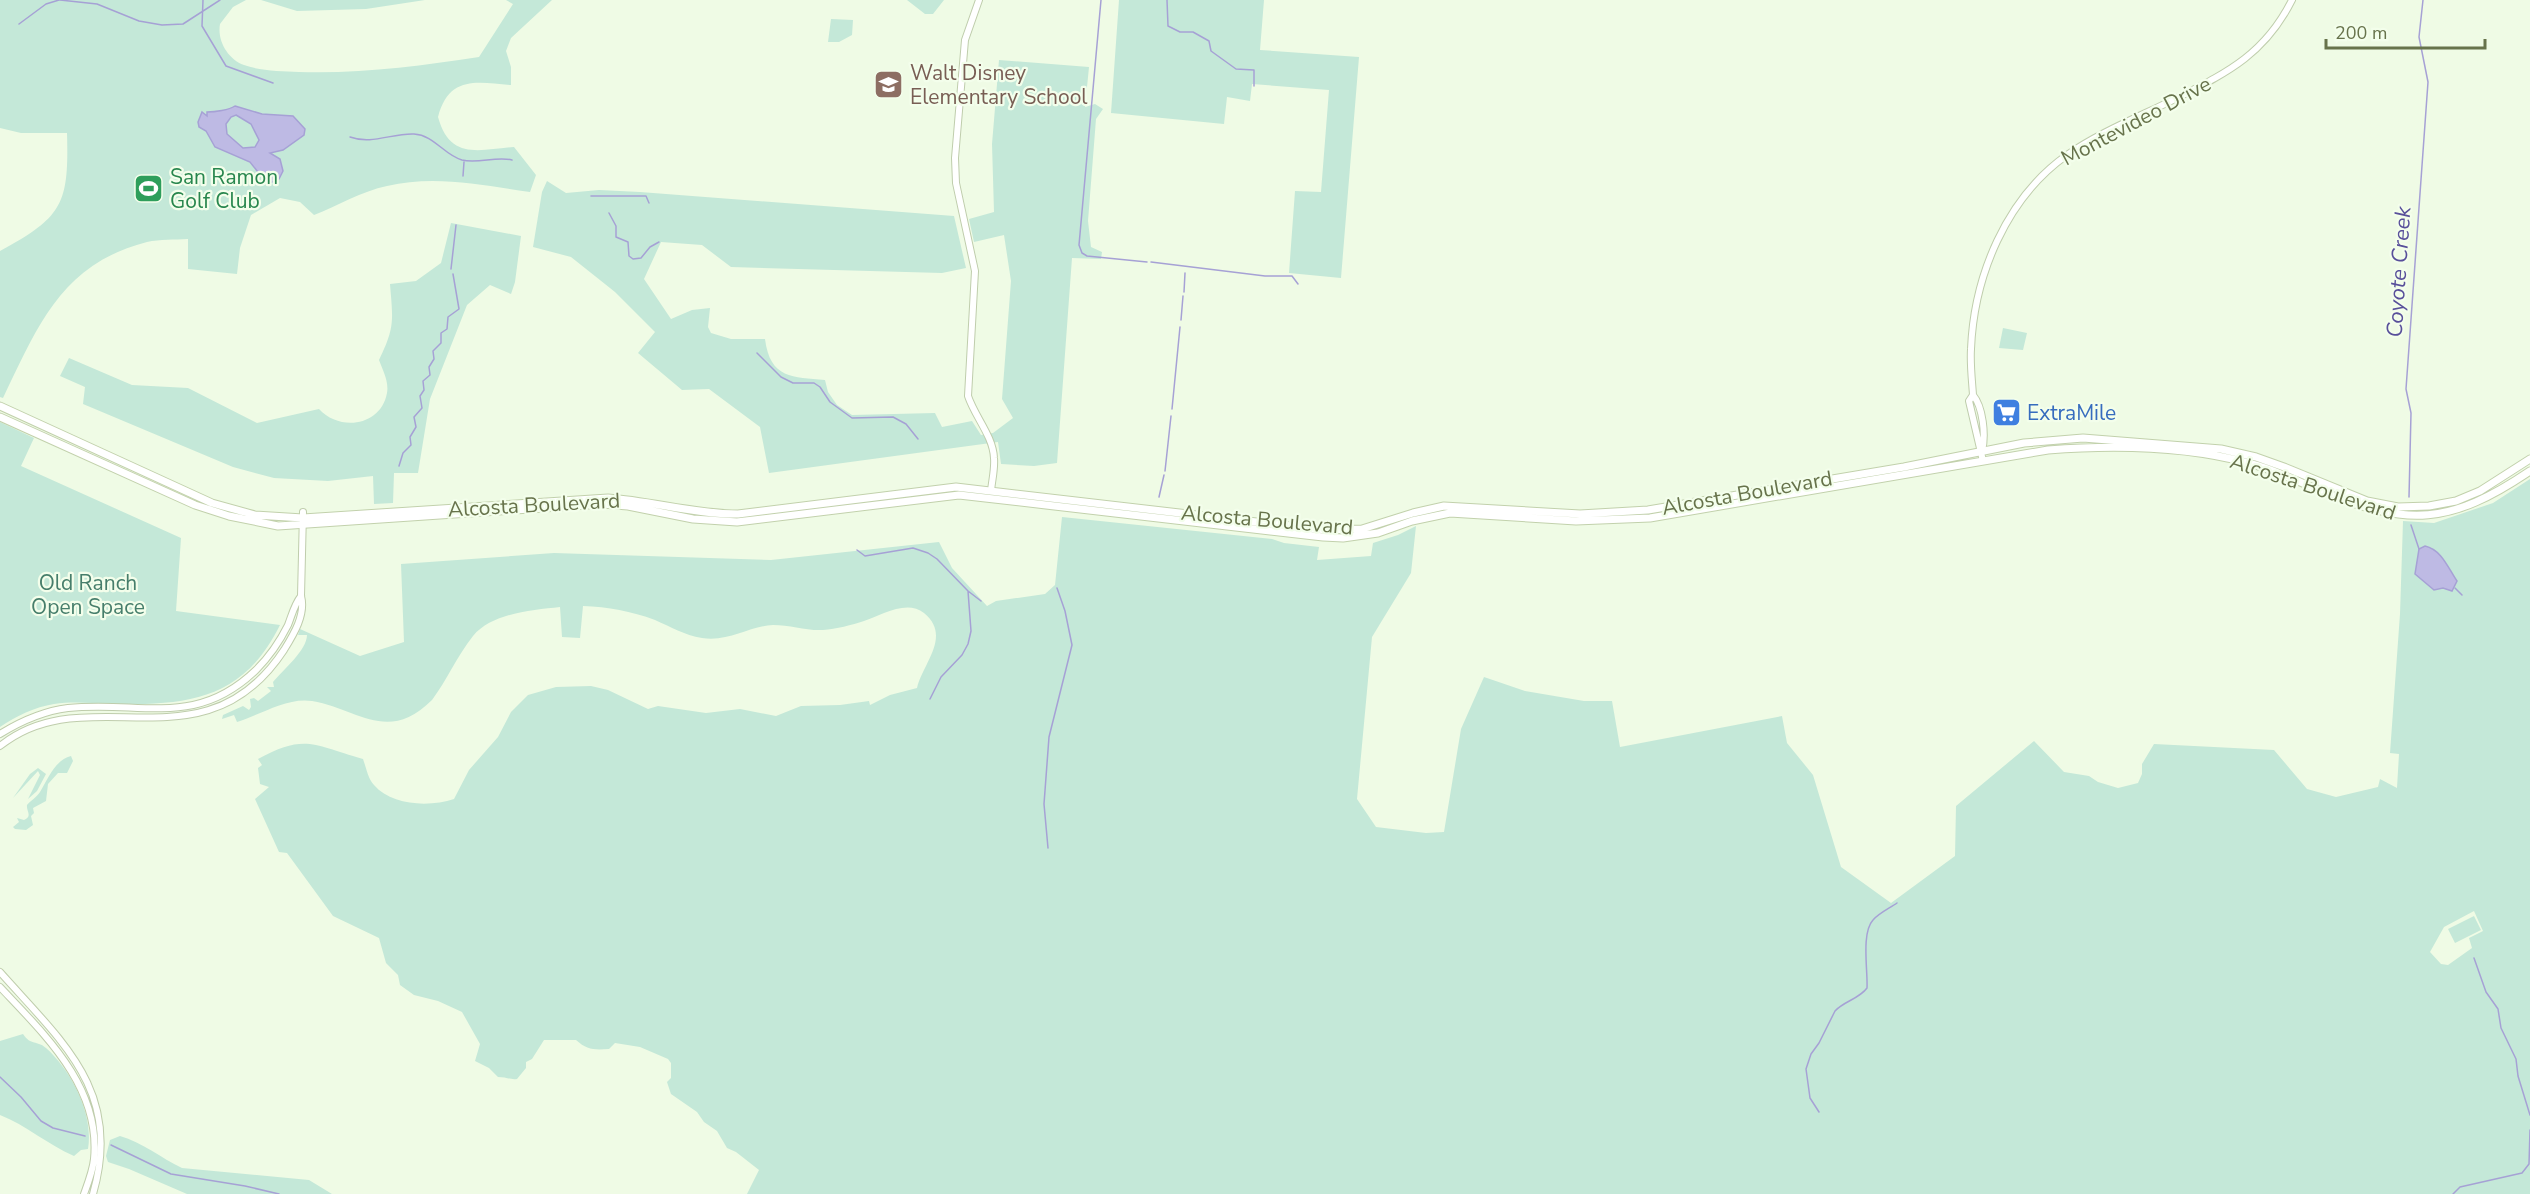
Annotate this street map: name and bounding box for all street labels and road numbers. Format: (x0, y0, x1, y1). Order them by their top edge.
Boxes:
street label: Montevideo Drive (2056, 70, 2216, 172)
street label: Alcosta Boulevard (2227, 447, 2399, 527)
street label: Alcosta Boulevard (1660, 464, 1834, 522)
street label: Alcosta Boulevard (447, 487, 621, 523)
street label: Alcosta Boulevard (1180, 499, 1354, 541)

